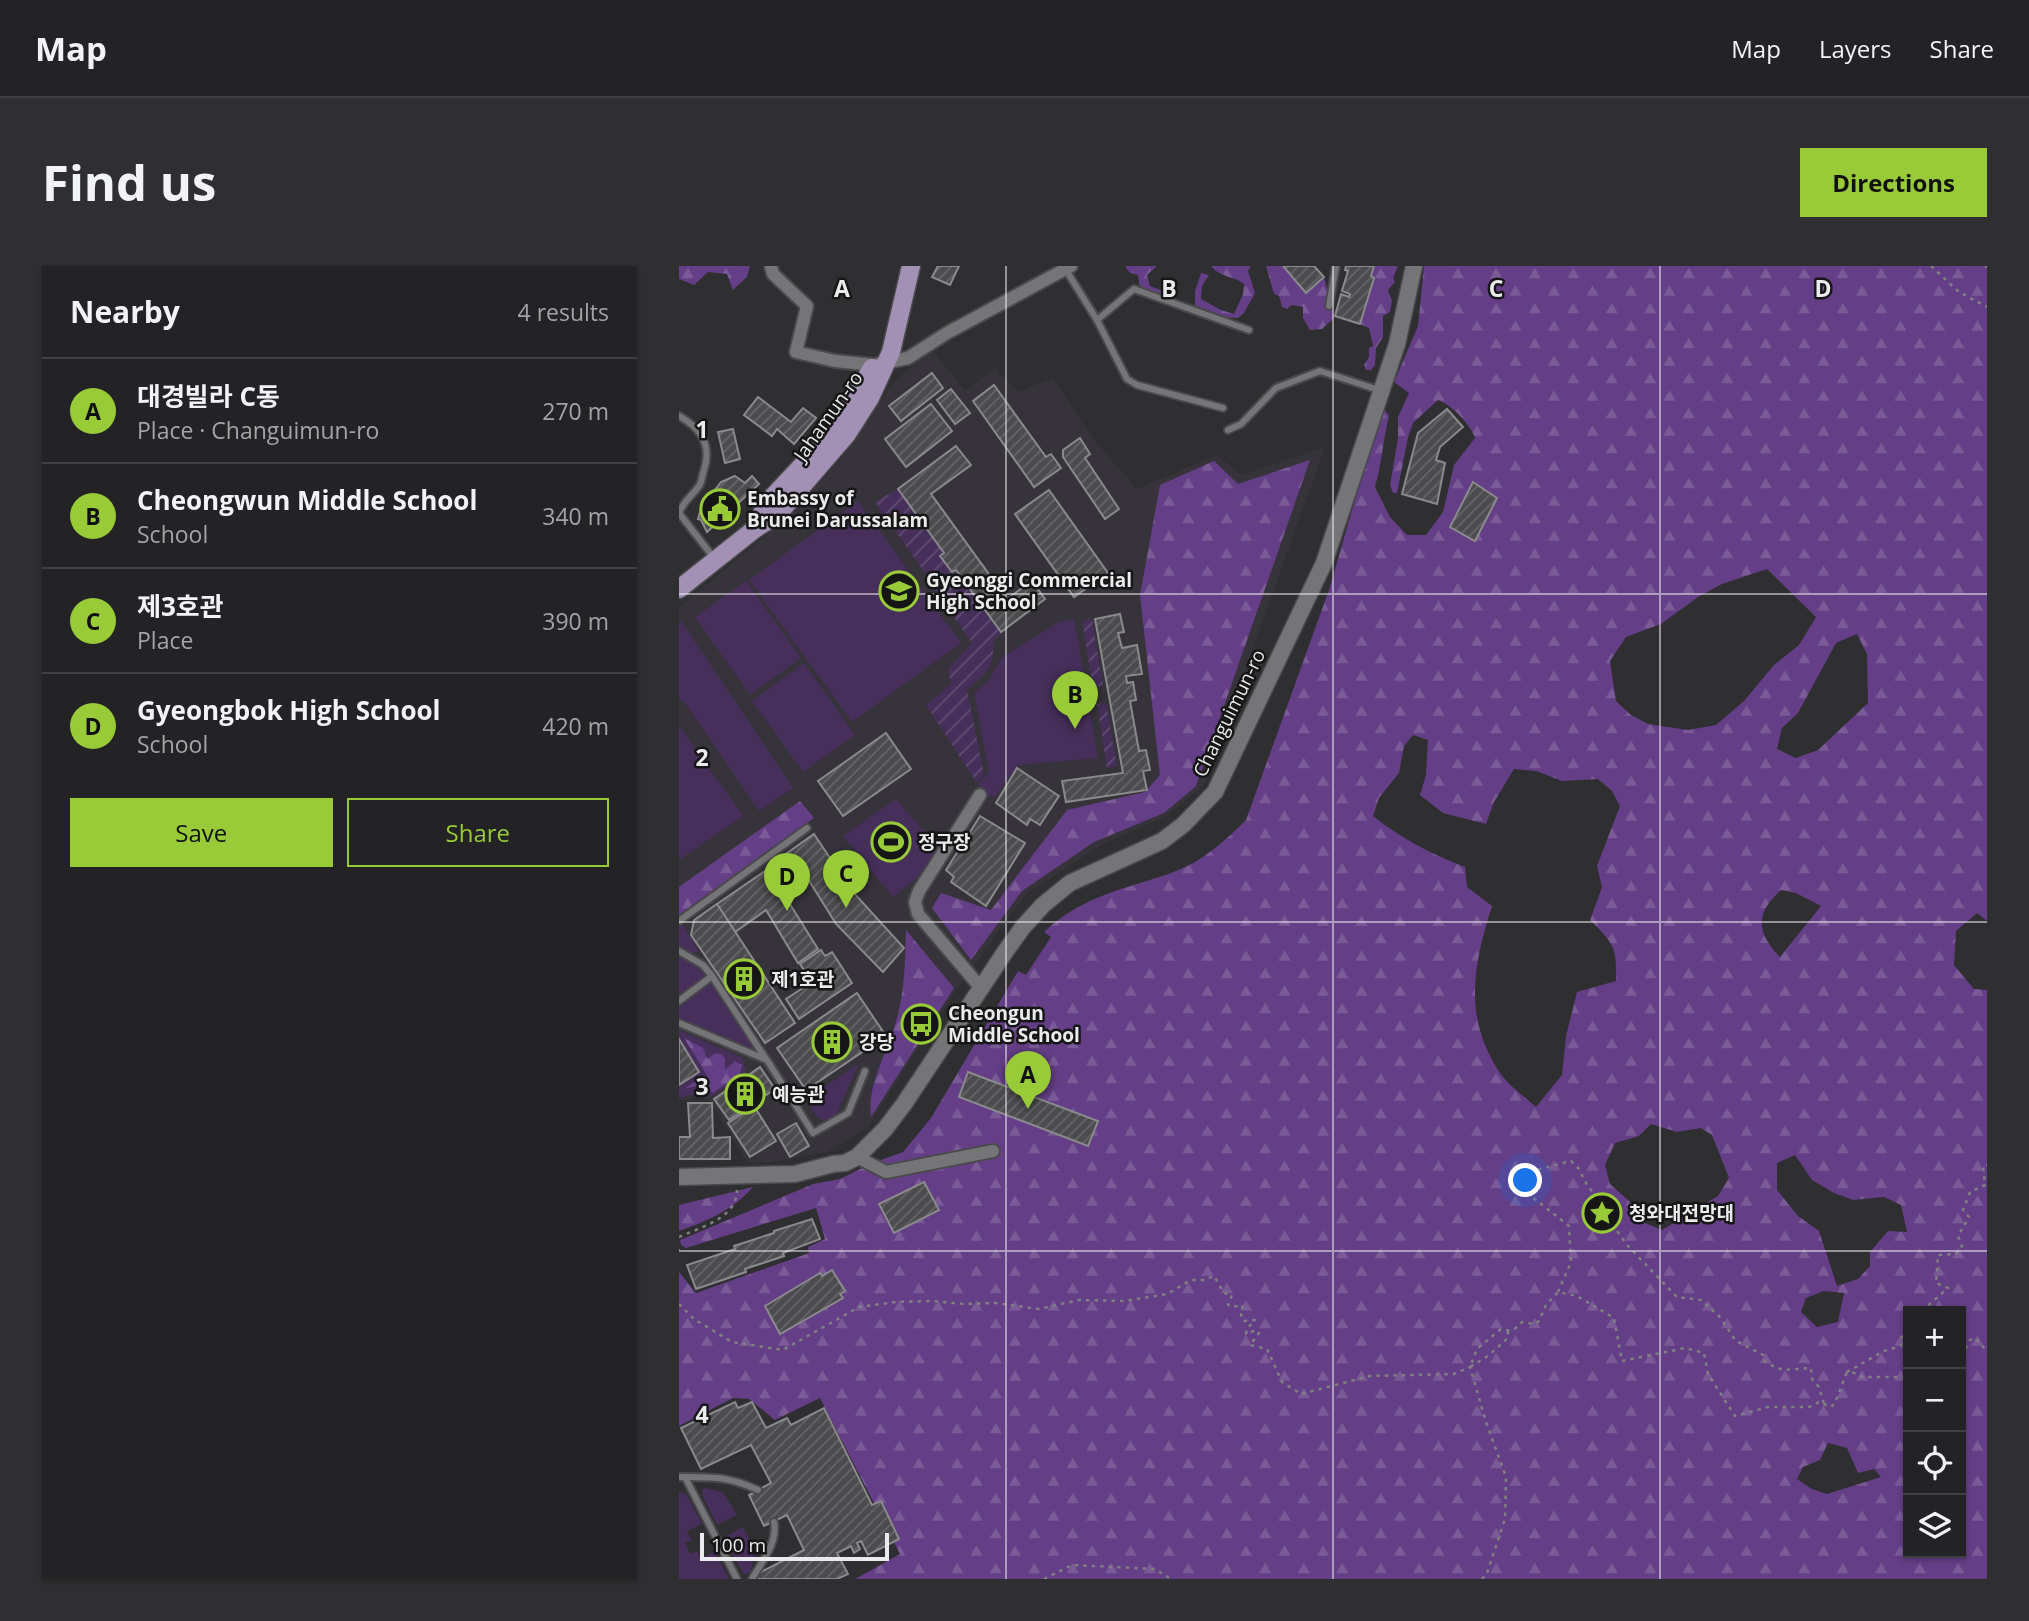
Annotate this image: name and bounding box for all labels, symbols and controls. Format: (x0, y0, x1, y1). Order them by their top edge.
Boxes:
text: Map (35, 26, 107, 71)
text: Map (1731, 32, 1781, 65)
text: Layers (1819, 32, 1892, 65)
text: Share (1930, 32, 1994, 65)
button: Directions (1800, 148, 1987, 217)
text: Find us (42, 149, 216, 215)
text: A (834, 272, 850, 304)
text: B (1161, 272, 1177, 304)
text: C (1489, 272, 1503, 304)
text: D (1814, 272, 1832, 304)
text: Nearby (70, 291, 180, 332)
text: 4 results (518, 296, 609, 328)
street label: Jahamun-ro (786, 366, 868, 468)
text: 대경빌라 C동 (137, 378, 280, 414)
text: A (85, 395, 101, 427)
text: 270 m (542, 395, 609, 427)
text: 1 (695, 413, 709, 445)
text: Place · Changuimun-ro (137, 414, 379, 446)
text: Cheongwun Middle School (137, 482, 477, 518)
place label: Embassy of Brunei Darussalam (747, 485, 928, 533)
public building icon: Embassy of Brunei Darussalam (699, 488, 741, 530)
text: B (85, 500, 101, 532)
text: 340 m (542, 500, 609, 532)
text: School (137, 518, 208, 550)
place label: Gyeonggi Commercial High School (926, 567, 1132, 615)
school or university icon: Gyeonggi Commercial High School (878, 570, 920, 612)
text: 제3호관 (137, 588, 224, 624)
text: C (86, 605, 100, 637)
text: 390 m (542, 605, 609, 637)
text: Place (137, 624, 193, 656)
street label: Changuimun-ro (1187, 645, 1271, 781)
pin: B (1052, 671, 1098, 729)
text: Gyeongbok High School (137, 692, 441, 728)
text: D (84, 710, 102, 742)
text: 420 m (542, 710, 609, 742)
text: School (137, 728, 208, 760)
text: 2 (695, 741, 709, 773)
button: Save (70, 798, 333, 867)
button: Share (347, 798, 609, 867)
sports icon: 정구장 (870, 821, 912, 863)
place label: 정구장 (918, 829, 970, 855)
pin: C (823, 850, 869, 908)
pin: D (764, 853, 810, 911)
building icon: 제1호관 (723, 958, 765, 1000)
place label: 제1호관 (771, 966, 835, 992)
place label: Cheongun Middle School (948, 1000, 1080, 1048)
bus stop icon: Cheongun Middle School (900, 1003, 942, 1045)
building icon: 강당 (811, 1021, 853, 1063)
place label: 강당 (859, 1029, 894, 1055)
pin: A (1005, 1051, 1051, 1109)
text: 3 (695, 1070, 709, 1102)
building icon: 예능관 (724, 1073, 766, 1115)
place label: 예능관 (772, 1081, 825, 1107)
your location (1508, 1163, 1542, 1197)
place icon: 청와대전망대 (1581, 1192, 1623, 1234)
place label: 청와대전망대 (1629, 1200, 1734, 1226)
map controls (1903, 1306, 1966, 1558)
button: + (1903, 1306, 1966, 1369)
button: − (1903, 1369, 1966, 1432)
text: 4 (695, 1398, 709, 1430)
button: locate (1903, 1432, 1966, 1495)
button: layers (1903, 1495, 1966, 1558)
scale bar (700, 1530, 889, 1562)
text: 100 m (711, 1532, 766, 1558)

